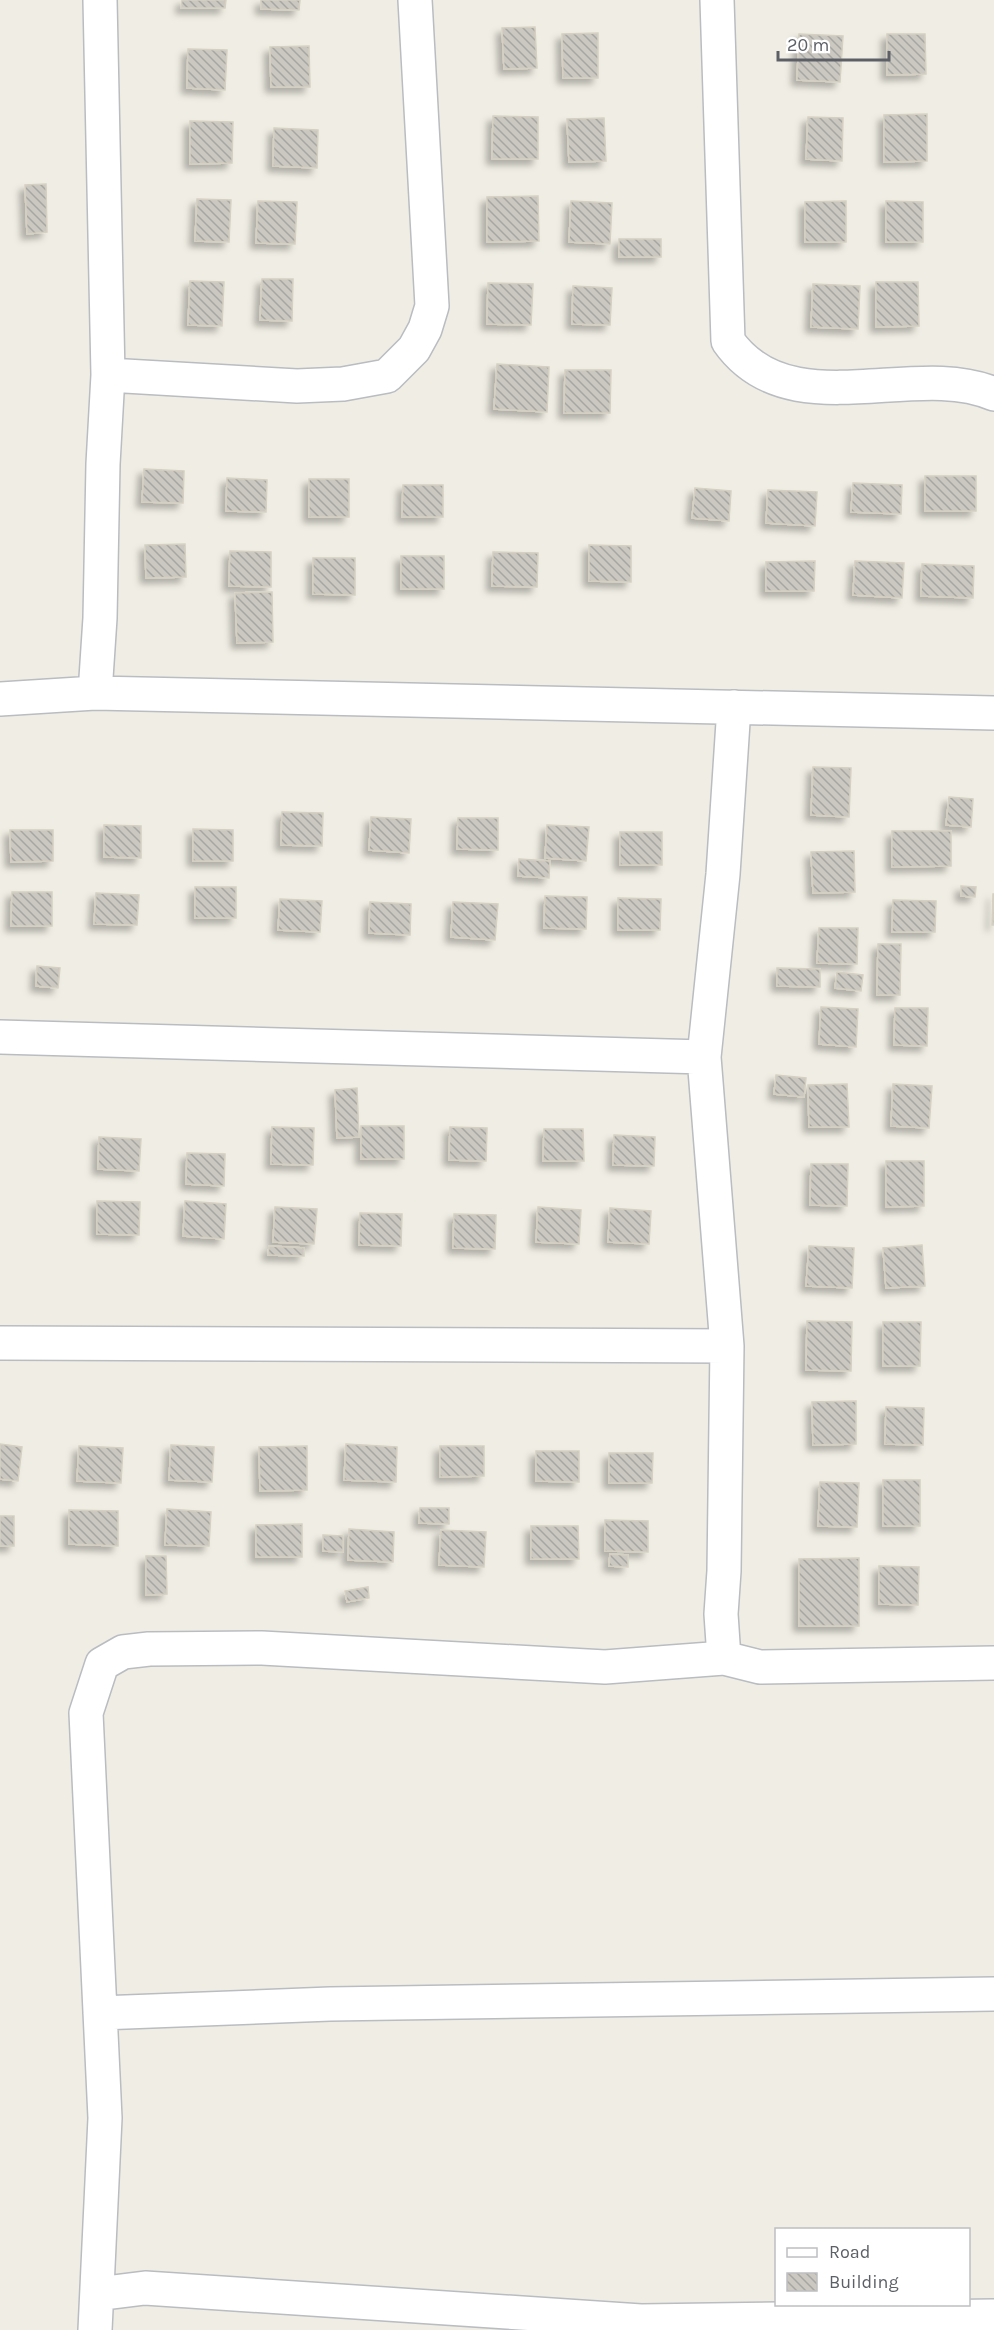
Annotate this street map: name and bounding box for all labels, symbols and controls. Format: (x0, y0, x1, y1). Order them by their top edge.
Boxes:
scale bar (778, 24, 889, 62)
text: 20 m (787, 34, 829, 56)
legend (775, 2228, 970, 2306)
text: Road (829, 2241, 870, 2263)
text: Building (829, 2271, 899, 2293)

